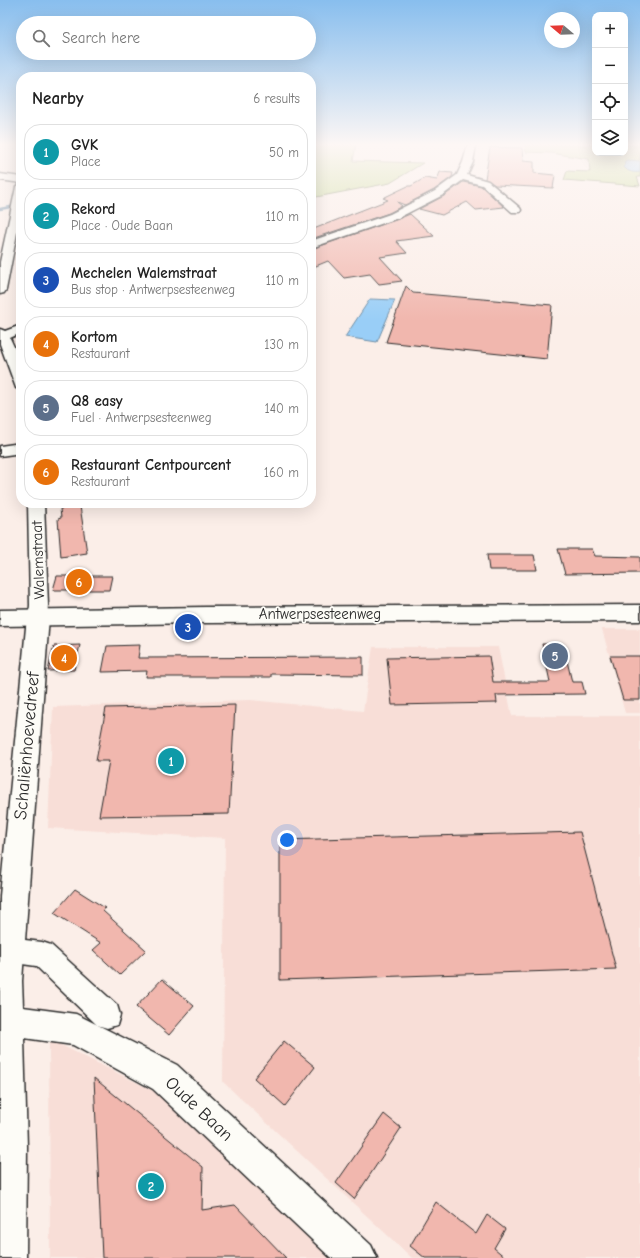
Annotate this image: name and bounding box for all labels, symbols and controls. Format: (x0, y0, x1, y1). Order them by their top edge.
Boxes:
north arrow (544, 12, 580, 48)
map controls (592, 12, 628, 156)
button: + (592, 12, 628, 48)
search box (16, 16, 316, 60)
icon: search (30, 27, 52, 49)
text: Search here (62, 29, 140, 47)
button: − (592, 48, 628, 84)
button: locate (592, 84, 628, 120)
text: Nearby (32, 89, 83, 108)
text: 6 results (253, 91, 300, 106)
button: layers (592, 120, 628, 156)
text: GVK (71, 136, 98, 154)
text: 1 (43, 145, 49, 160)
text: 50 m (269, 145, 299, 160)
text: Place (71, 154, 101, 169)
text: Rekord (71, 200, 115, 218)
text: 2 (43, 209, 49, 224)
text: 110 m (266, 209, 299, 224)
text: Place · Oude Baan (71, 218, 173, 233)
text: Mechelen Walemstraat (71, 264, 217, 282)
text: 3 (43, 273, 49, 288)
text: 110 m (266, 273, 299, 288)
text: Bus stop · Antwerpsesteenweg (71, 282, 235, 297)
text: Kortom (71, 328, 118, 346)
text: 4 (43, 337, 49, 352)
text: 130 m (264, 337, 299, 352)
text: Restaurant (71, 346, 130, 361)
text: Q8 easy (71, 392, 123, 410)
text: 5 (43, 401, 49, 416)
text: 140 m (265, 401, 299, 416)
text: Fuel · Antwerpsesteenweg (71, 410, 212, 425)
text: Restaurant Centpourcent (71, 456, 231, 474)
text: 6 (43, 465, 49, 480)
text: 160 m (264, 465, 299, 480)
text: Restaurant (71, 474, 130, 489)
street label: Walemstraat (28, 520, 48, 600)
pin: 6 (66, 567, 92, 597)
street label: Antwerpsesteenweg (259, 605, 381, 623)
pin: 3 (175, 612, 201, 642)
pin: 5 (542, 641, 568, 671)
pin: 4 (51, 643, 77, 673)
street label: Schaliënhoevedreef (10, 670, 44, 821)
pin: 1 (158, 746, 184, 776)
your location (277, 830, 297, 850)
street label: Oude Baan (161, 1072, 237, 1146)
pin: 2 (138, 1171, 164, 1201)

